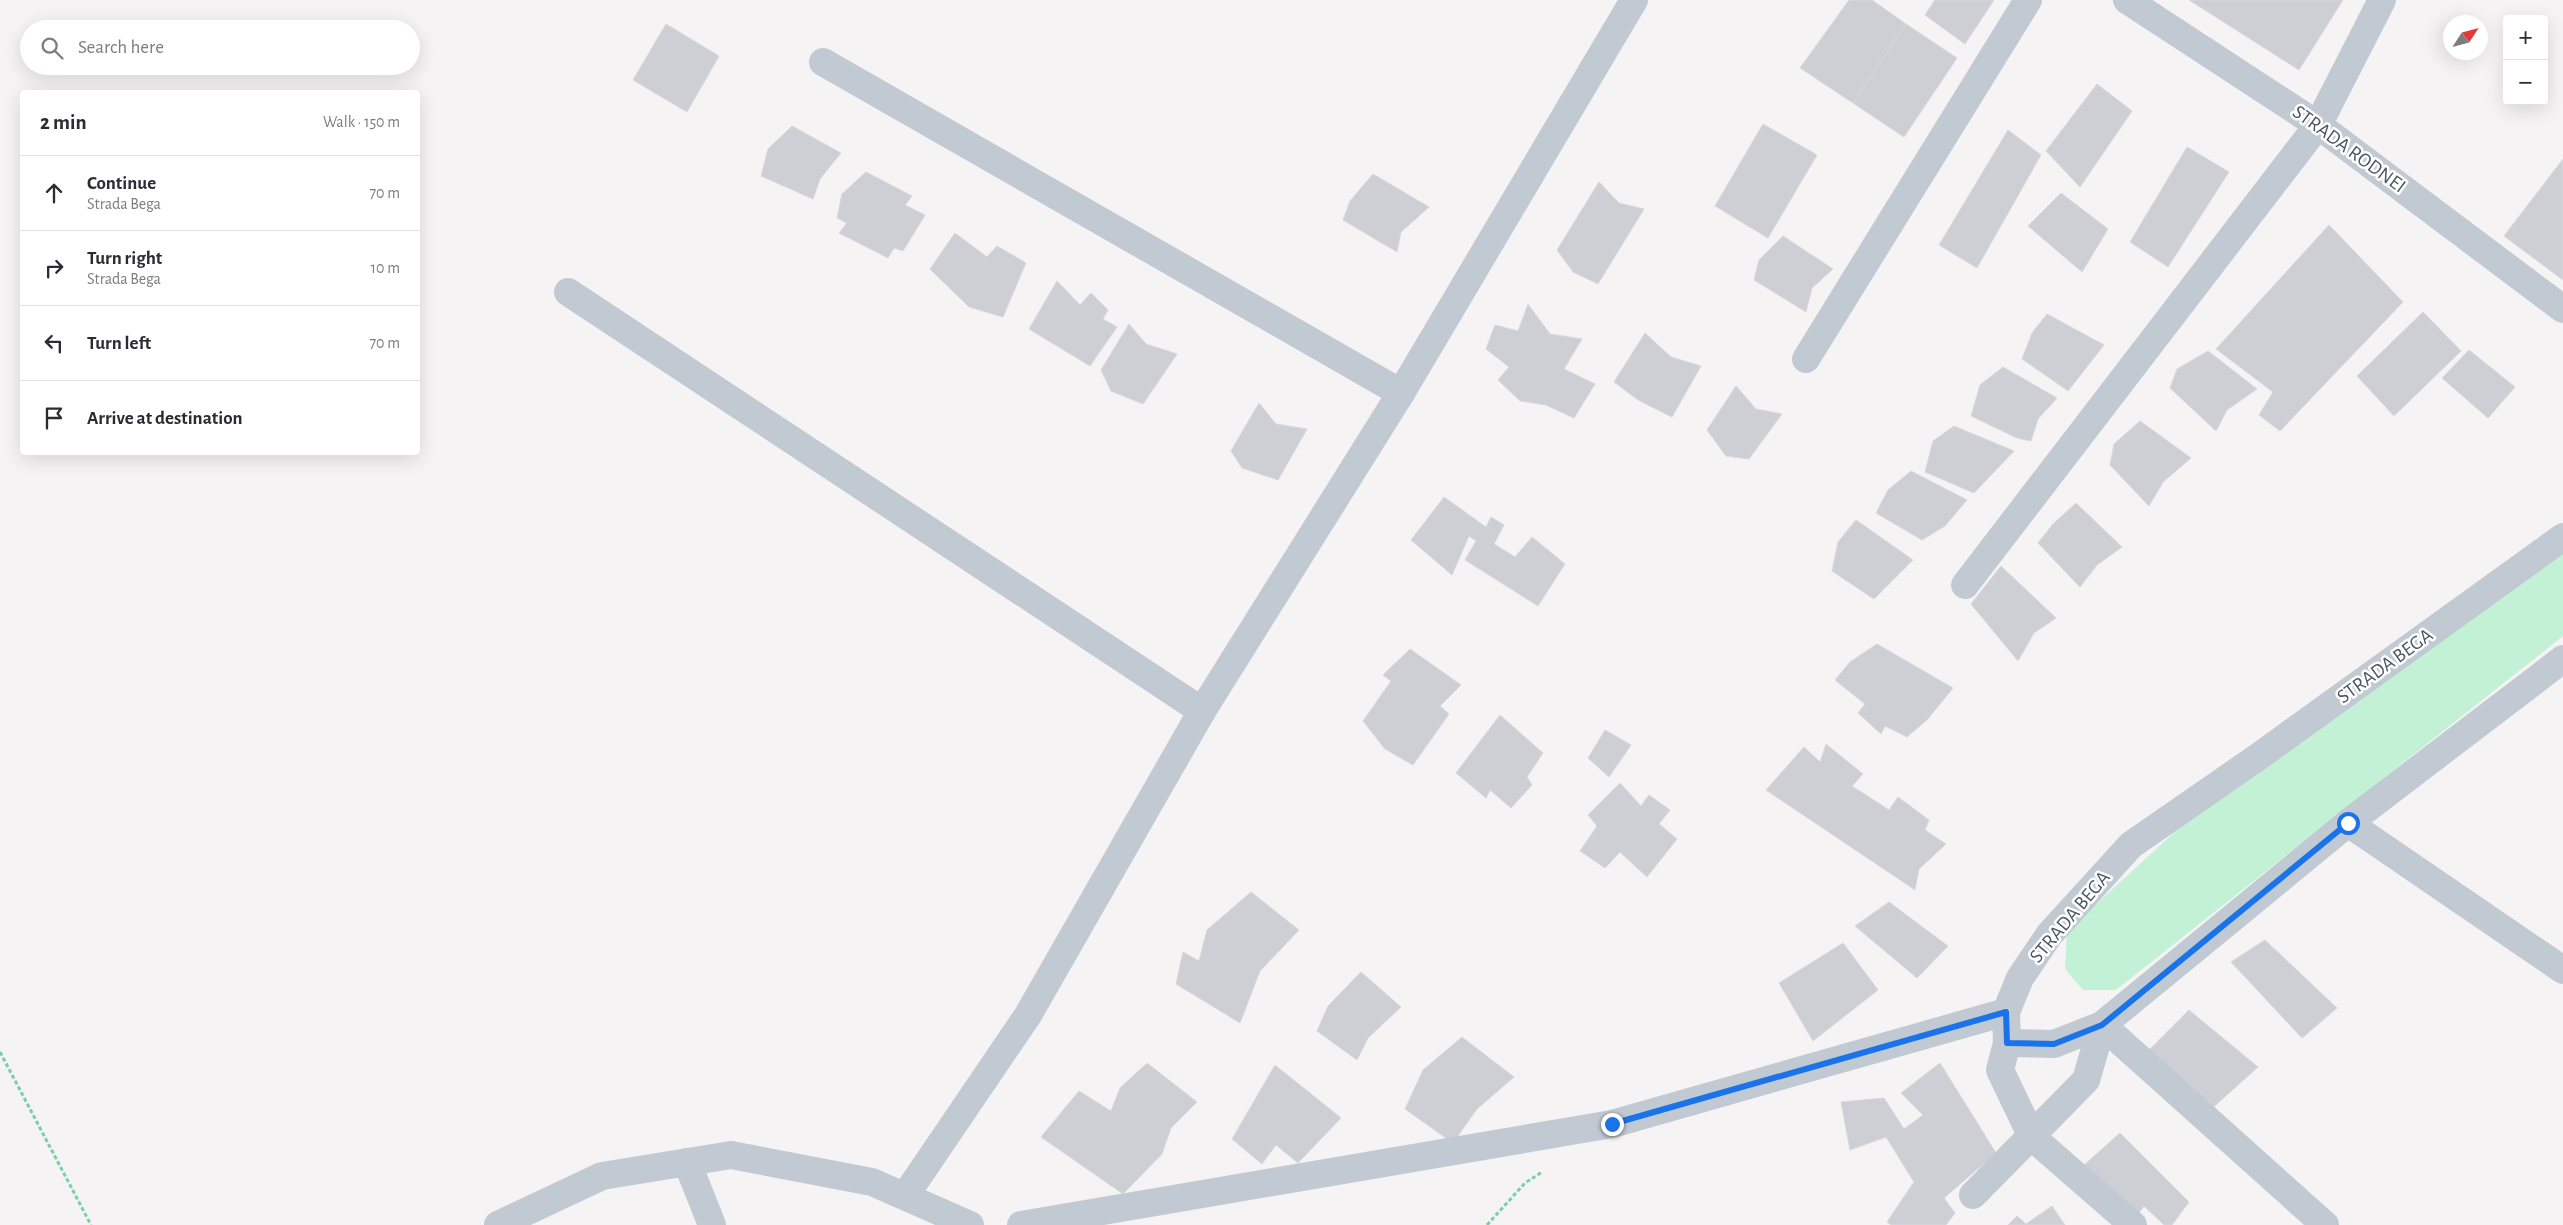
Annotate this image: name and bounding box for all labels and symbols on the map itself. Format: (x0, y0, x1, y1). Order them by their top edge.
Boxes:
north arrow (2443, 15, 2488, 60)
street label: STRADA RODNEI (2289, 101, 2409, 197)
street label: STRADA BEGA (2334, 625, 2437, 707)
route start (2337, 812, 2360, 835)
street label: STRADA BEGA (2026, 867, 2114, 967)
route end (1601, 1113, 1624, 1136)

